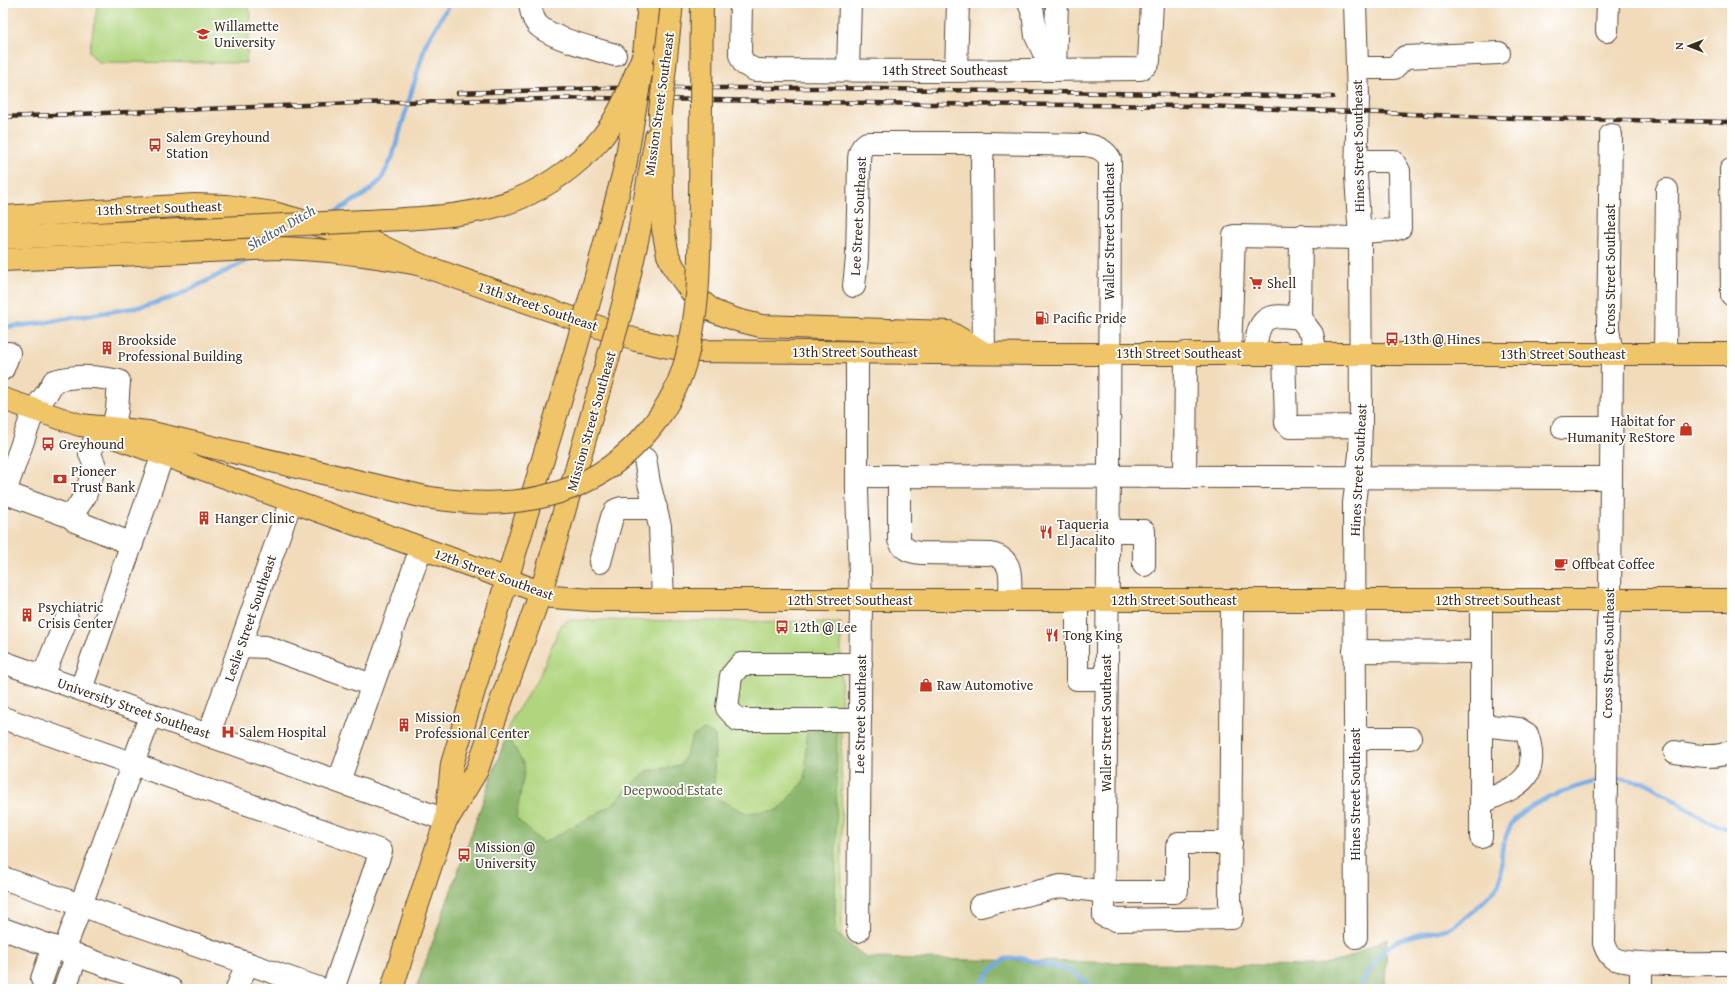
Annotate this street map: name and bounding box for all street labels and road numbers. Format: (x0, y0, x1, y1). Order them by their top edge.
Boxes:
street label: Mission Street Southeast (639, 31, 679, 177)
street label: 14th Street Southeast (882, 60, 1008, 80)
street label: Hines Street Southeast (1347, 79, 1369, 213)
street label: Lee Street Southeast (845, 156, 871, 276)
street label: Waller Street Southeast (1099, 162, 1119, 300)
street label: 13th Street Southeast (96, 196, 222, 220)
street label: Cross Street Southeast (1600, 203, 1620, 335)
street label: 13th Street Southeast (475, 276, 601, 336)
street label: 13th Street Southeast (792, 342, 918, 362)
street label: 13th Street Southeast (1116, 343, 1242, 363)
street label: 13th Street Southeast (1500, 344, 1626, 364)
street label: Mission Street Southeast (561, 348, 621, 493)
street label: Hines Street Southeast (1345, 403, 1371, 537)
street label: 12th Street Southeast (431, 543, 557, 605)
street label: Leslie Street Southeast (219, 552, 281, 684)
street label: Cross Street Southeast (1597, 587, 1619, 719)
street label: 12th Street Southeast (787, 590, 913, 610)
street label: 12th Street Southeast (1111, 590, 1237, 610)
street label: 12th Street Southeast (1435, 590, 1561, 610)
street label: Lee Street Southeast (849, 654, 871, 774)
street label: Waller Street Southeast (1096, 654, 1116, 792)
street label: University Street Southeast (55, 672, 213, 744)
street label: Hines Street Southeast (1345, 728, 1365, 860)

